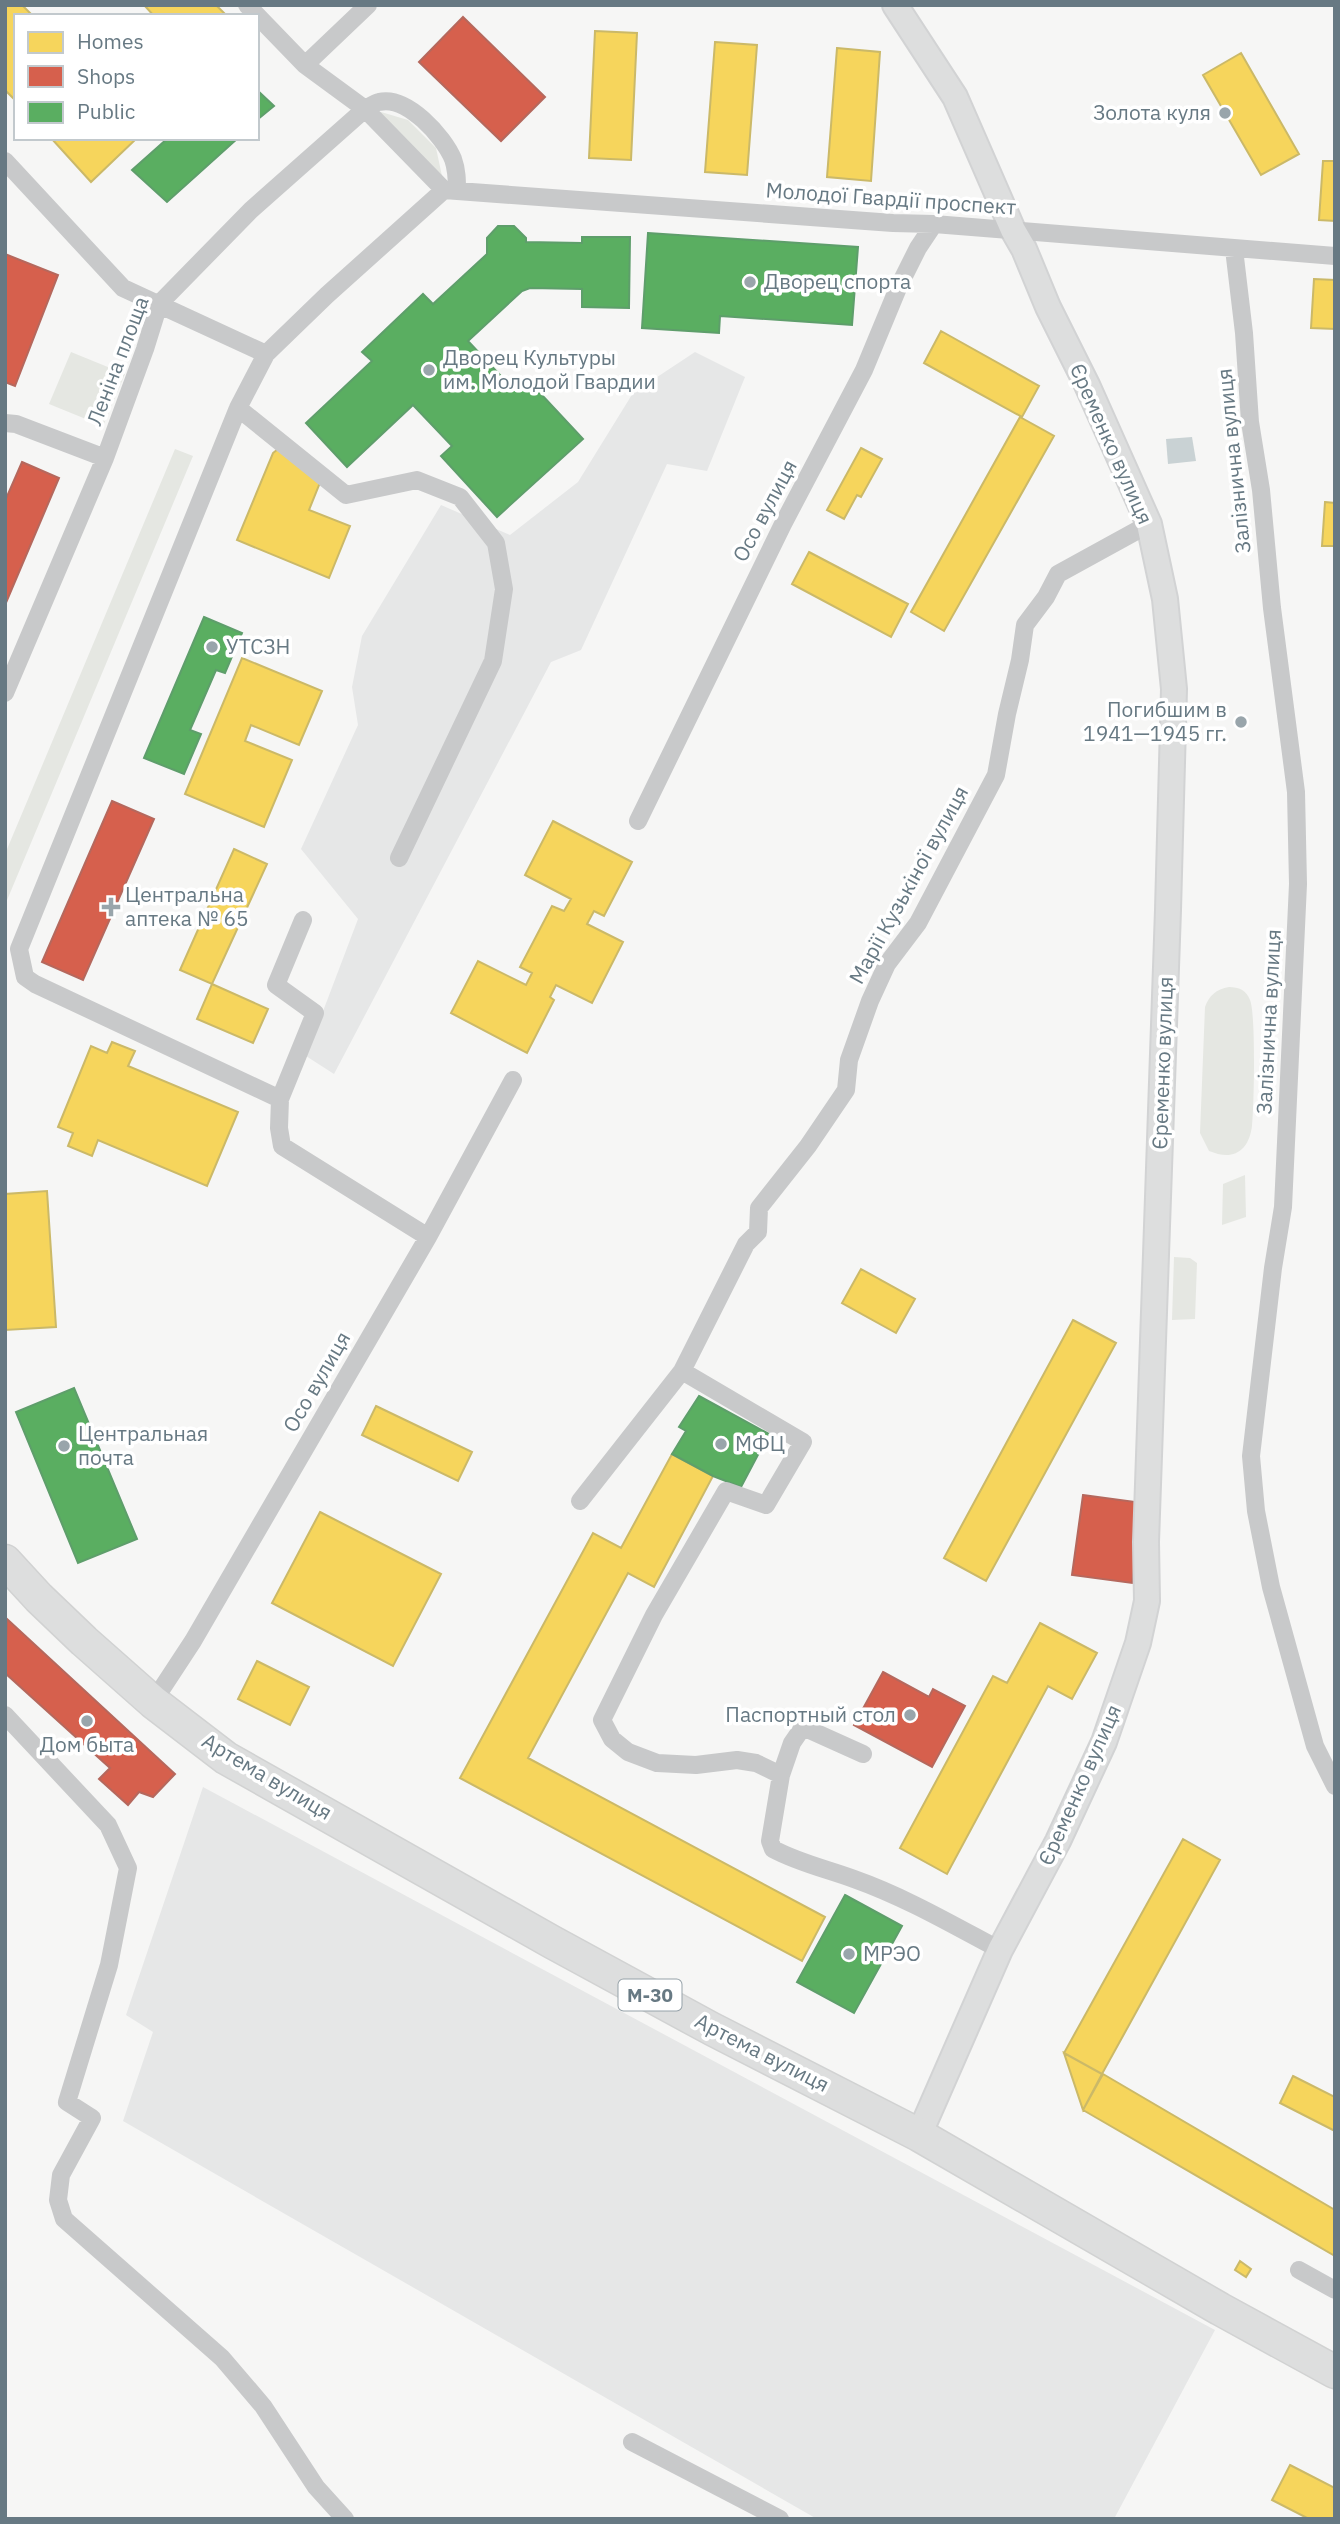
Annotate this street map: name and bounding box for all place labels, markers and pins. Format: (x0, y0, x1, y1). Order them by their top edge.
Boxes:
place label: Золота куля (1093, 98, 1211, 126)
marker: Золота куля (1217, 105, 1233, 121)
place label: Дворец спорта (764, 267, 911, 295)
marker: Дворец спорта (742, 274, 758, 290)
place label: Дворец Культуры им. Молодой Гвардии (443, 343, 656, 395)
marker: Дворец Культуры им. Молодой Гвардии (421, 362, 437, 378)
place label: УТСЗН (226, 632, 290, 660)
marker: УТСЗН (204, 639, 220, 655)
place label: Погибшим в 1941—1945 гг. (1083, 695, 1227, 747)
marker: Погибшим в 1941—1945 гг. (1233, 714, 1249, 730)
place label: Центральна аптека № 65 (125, 880, 249, 932)
marker: Центральна аптека № 65 (103, 899, 119, 915)
place label: Центральная почта (78, 1419, 208, 1471)
place label: МФЦ (735, 1429, 785, 1457)
marker: МФЦ (713, 1436, 729, 1452)
marker: Центральная почта (56, 1438, 72, 1454)
place label: Паспортный стол (725, 1700, 896, 1728)
marker: Паспортный стол (902, 1707, 918, 1723)
marker: Дом быта (79, 1713, 95, 1729)
place label: Дом быта (40, 1730, 134, 1758)
place label: МРЭО (863, 1939, 921, 1967)
marker: МРЭО (841, 1946, 857, 1962)

